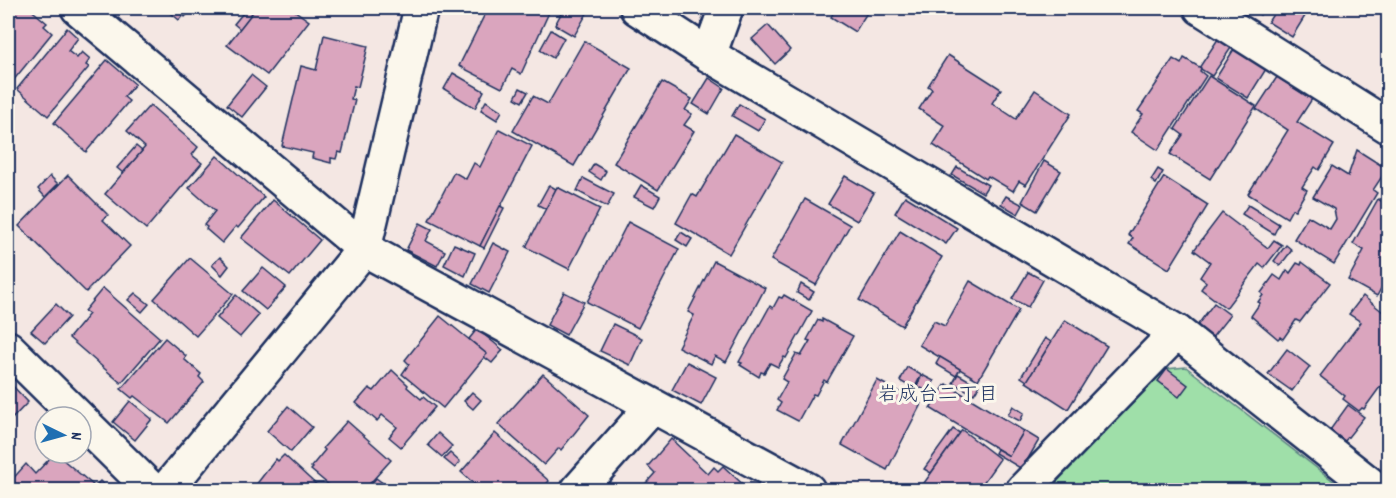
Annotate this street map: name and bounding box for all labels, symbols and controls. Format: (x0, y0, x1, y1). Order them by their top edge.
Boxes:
district label: 岩成台二丁目 (878, 382, 998, 410)
north arrow (33, 405, 93, 465)
text: N (64, 431, 87, 441)

